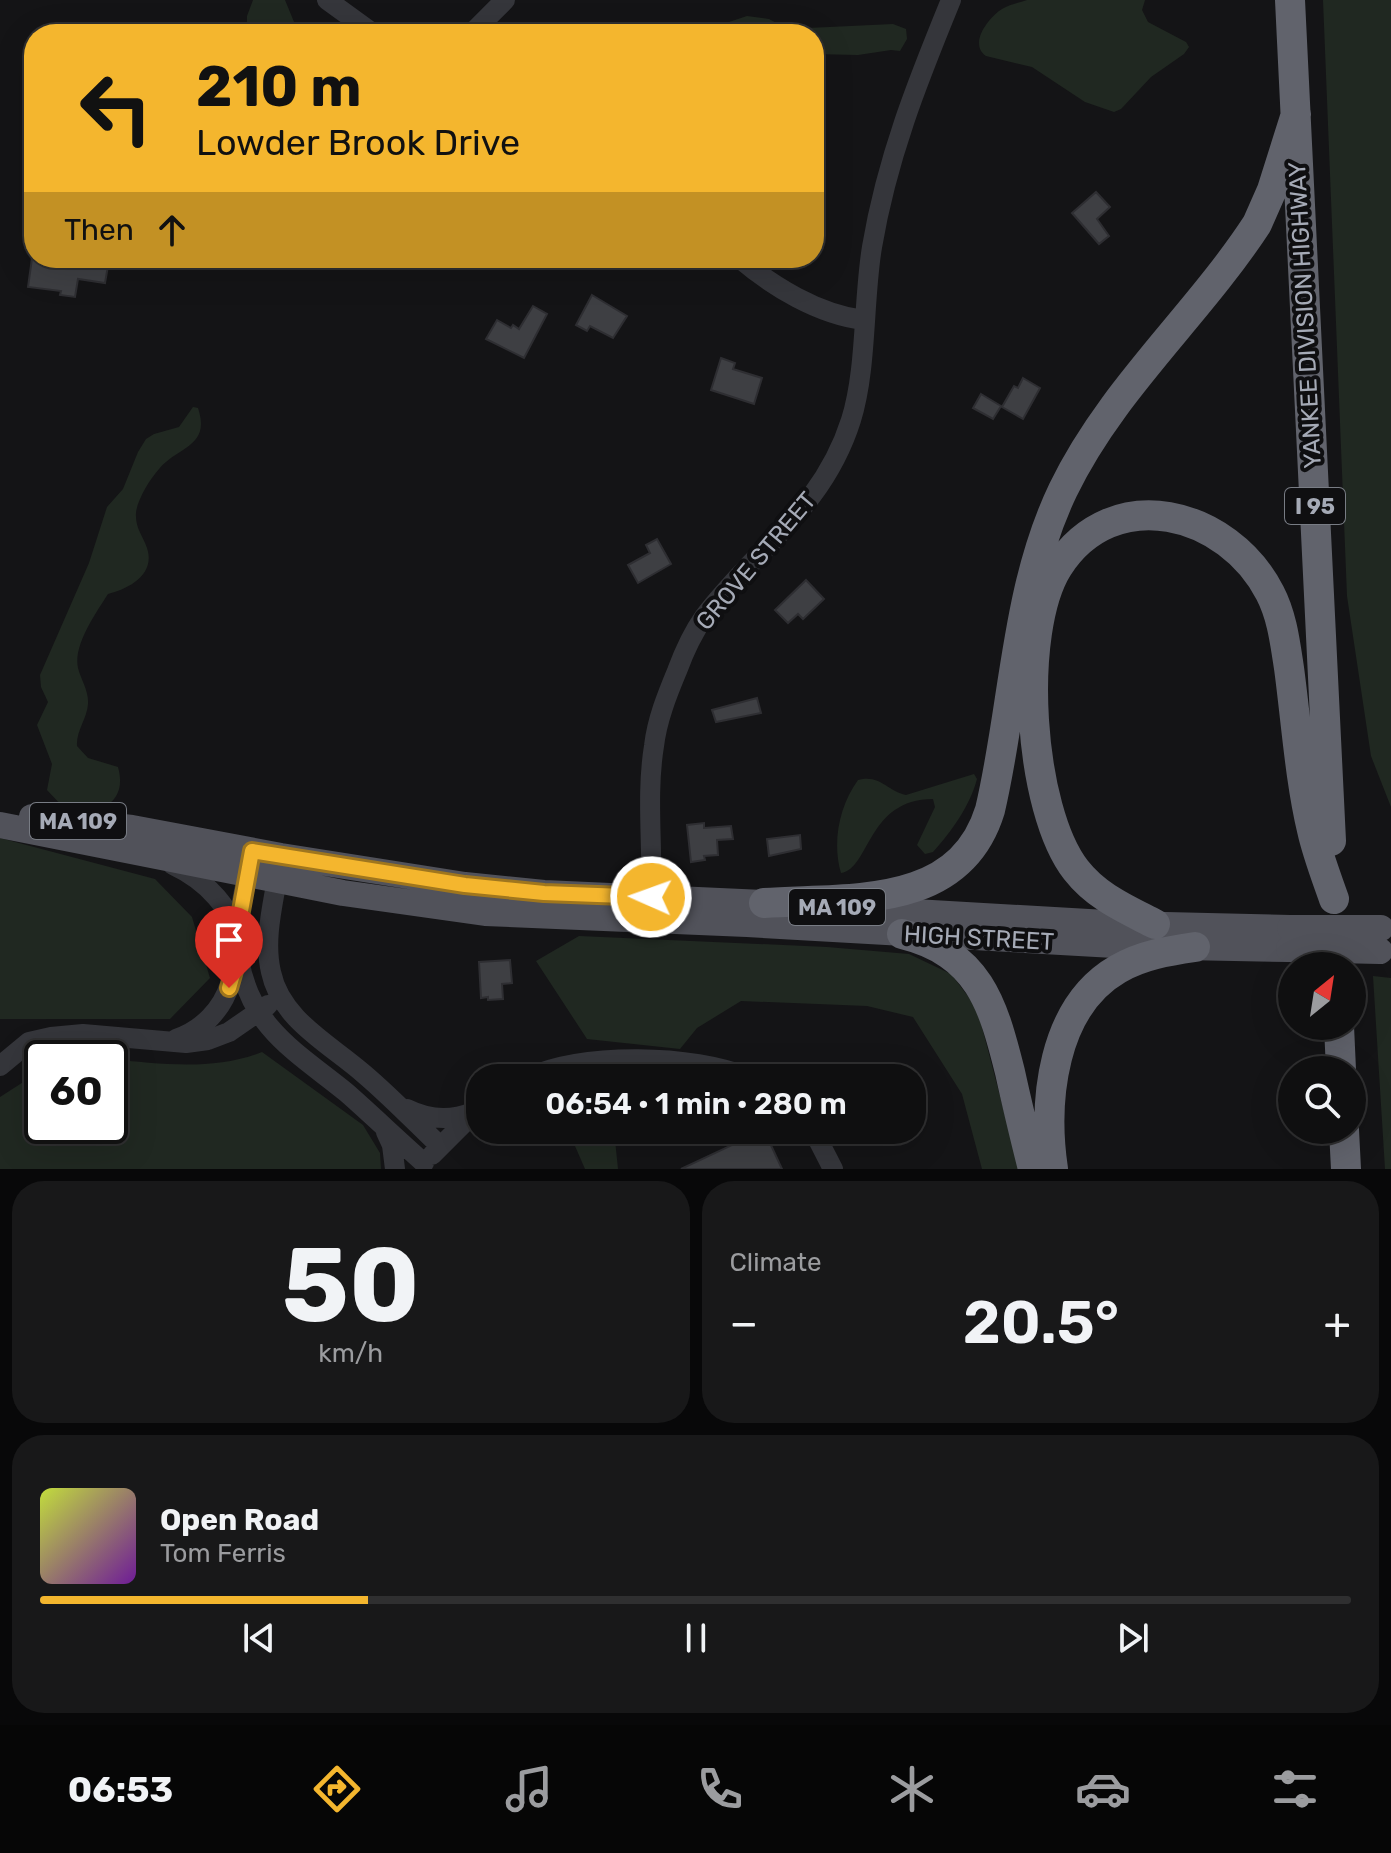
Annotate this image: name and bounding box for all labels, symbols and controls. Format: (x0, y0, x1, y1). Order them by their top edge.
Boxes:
text: 210 m (196, 54, 362, 120)
icon: left (64, 56, 168, 160)
text: Lowder Brook Drive (196, 121, 520, 164)
street label: YANKEE DIVISION HIGHWAY (1283, 161, 1327, 469)
icon: ahead (150, 208, 194, 252)
text: Then (64, 212, 134, 248)
street label: GROVE STREET (690, 486, 822, 636)
road number: I 95 (1285, 488, 1345, 524)
road number: MA 109 (30, 803, 126, 839)
position arrow (609, 855, 693, 939)
road number: MA 109 (789, 889, 885, 925)
pin (195, 906, 263, 988)
icon: arrive (207, 918, 251, 962)
street label: HIGH STREET (903, 920, 1055, 956)
north arrow (1278, 952, 1366, 1040)
map controls (1278, 952, 1366, 1144)
speed limit sign: 60 (24, 1040, 128, 1144)
button: search (1278, 1056, 1366, 1144)
text: 06:54 · 1 min · 280 m (545, 1086, 847, 1122)
text: 50 (282, 1224, 420, 1347)
text: Climate (730, 1247, 822, 1278)
text: 20.5° (963, 1287, 1119, 1358)
text: − (730, 1297, 758, 1349)
text: + (1324, 1297, 1351, 1349)
text: km/h (318, 1338, 383, 1369)
text: Open Road (160, 1502, 319, 1538)
text: Tom Ferris (160, 1538, 286, 1569)
icon: previous (237, 1616, 281, 1660)
icon: pause (674, 1616, 718, 1660)
icon: next (1111, 1616, 1155, 1660)
icon: directions (309, 1761, 365, 1817)
icon: music (501, 1761, 557, 1817)
icon: phone (692, 1761, 748, 1817)
icon: climate (884, 1761, 940, 1817)
icon: car (1075, 1761, 1131, 1817)
icon: filters (1267, 1761, 1323, 1817)
text: 06:53 (68, 1768, 173, 1811)

